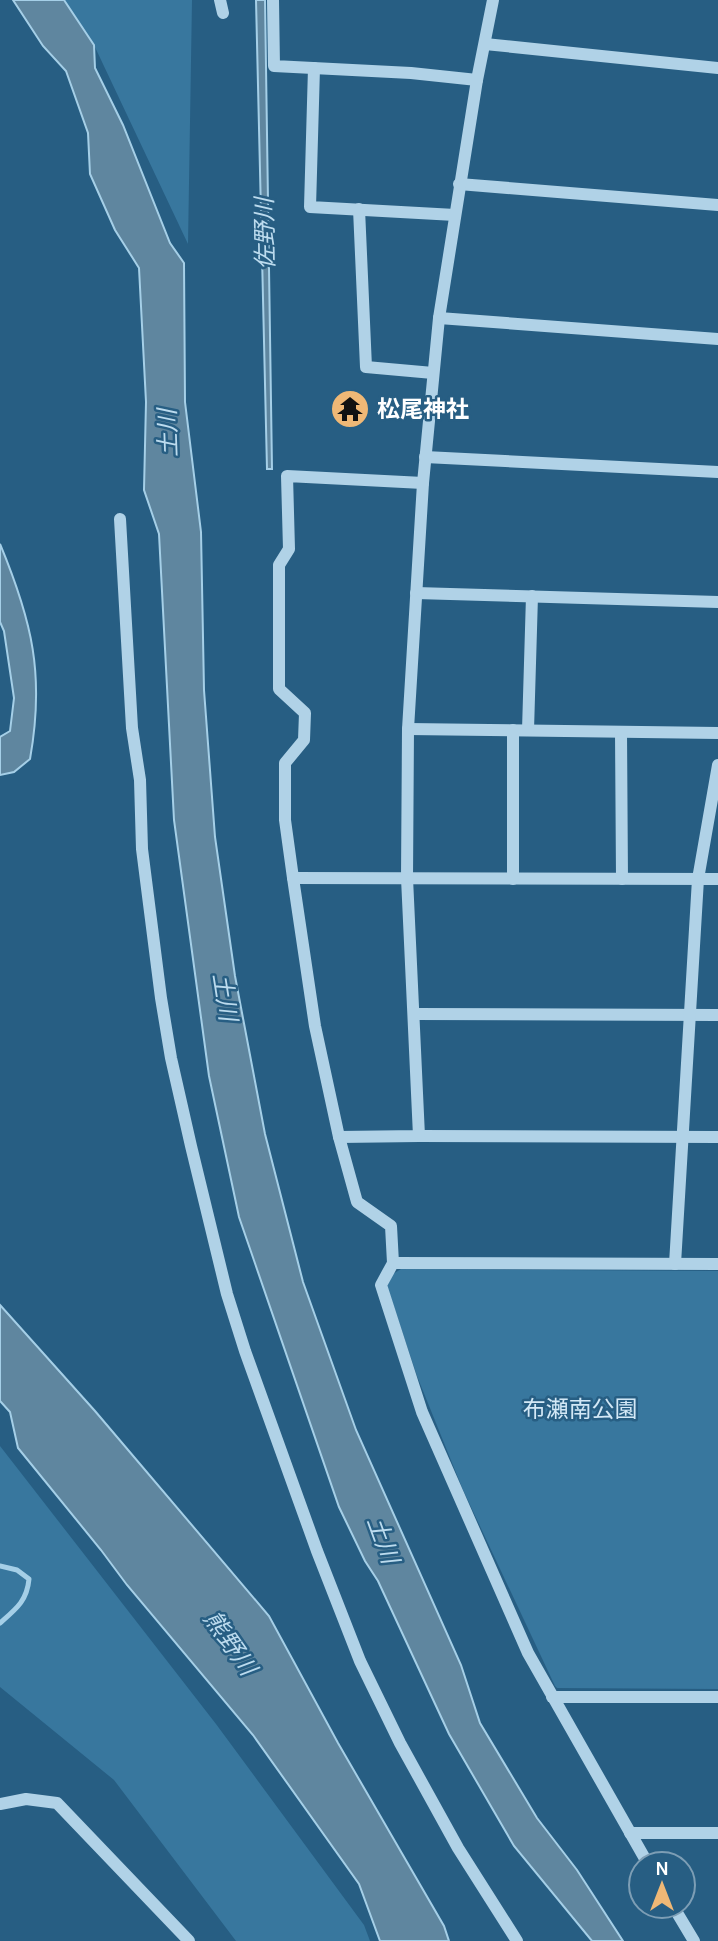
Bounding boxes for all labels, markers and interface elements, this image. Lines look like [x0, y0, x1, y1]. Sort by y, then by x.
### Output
water label: 佐野川 [250, 195, 280, 270]
temple icon: 松尾神社 [329, 388, 371, 430]
place label: 松尾神社 [377, 396, 469, 423]
water label: 土川 [153, 406, 183, 457]
water label: 土川 [207, 971, 243, 1026]
park label: 布瀬南公園 [523, 1396, 638, 1423]
water label: 土川 [362, 1513, 405, 1570]
water label: 熊野川 [198, 1605, 264, 1683]
north arrow [627, 1850, 697, 1920]
text: N [655, 1858, 669, 1880]

